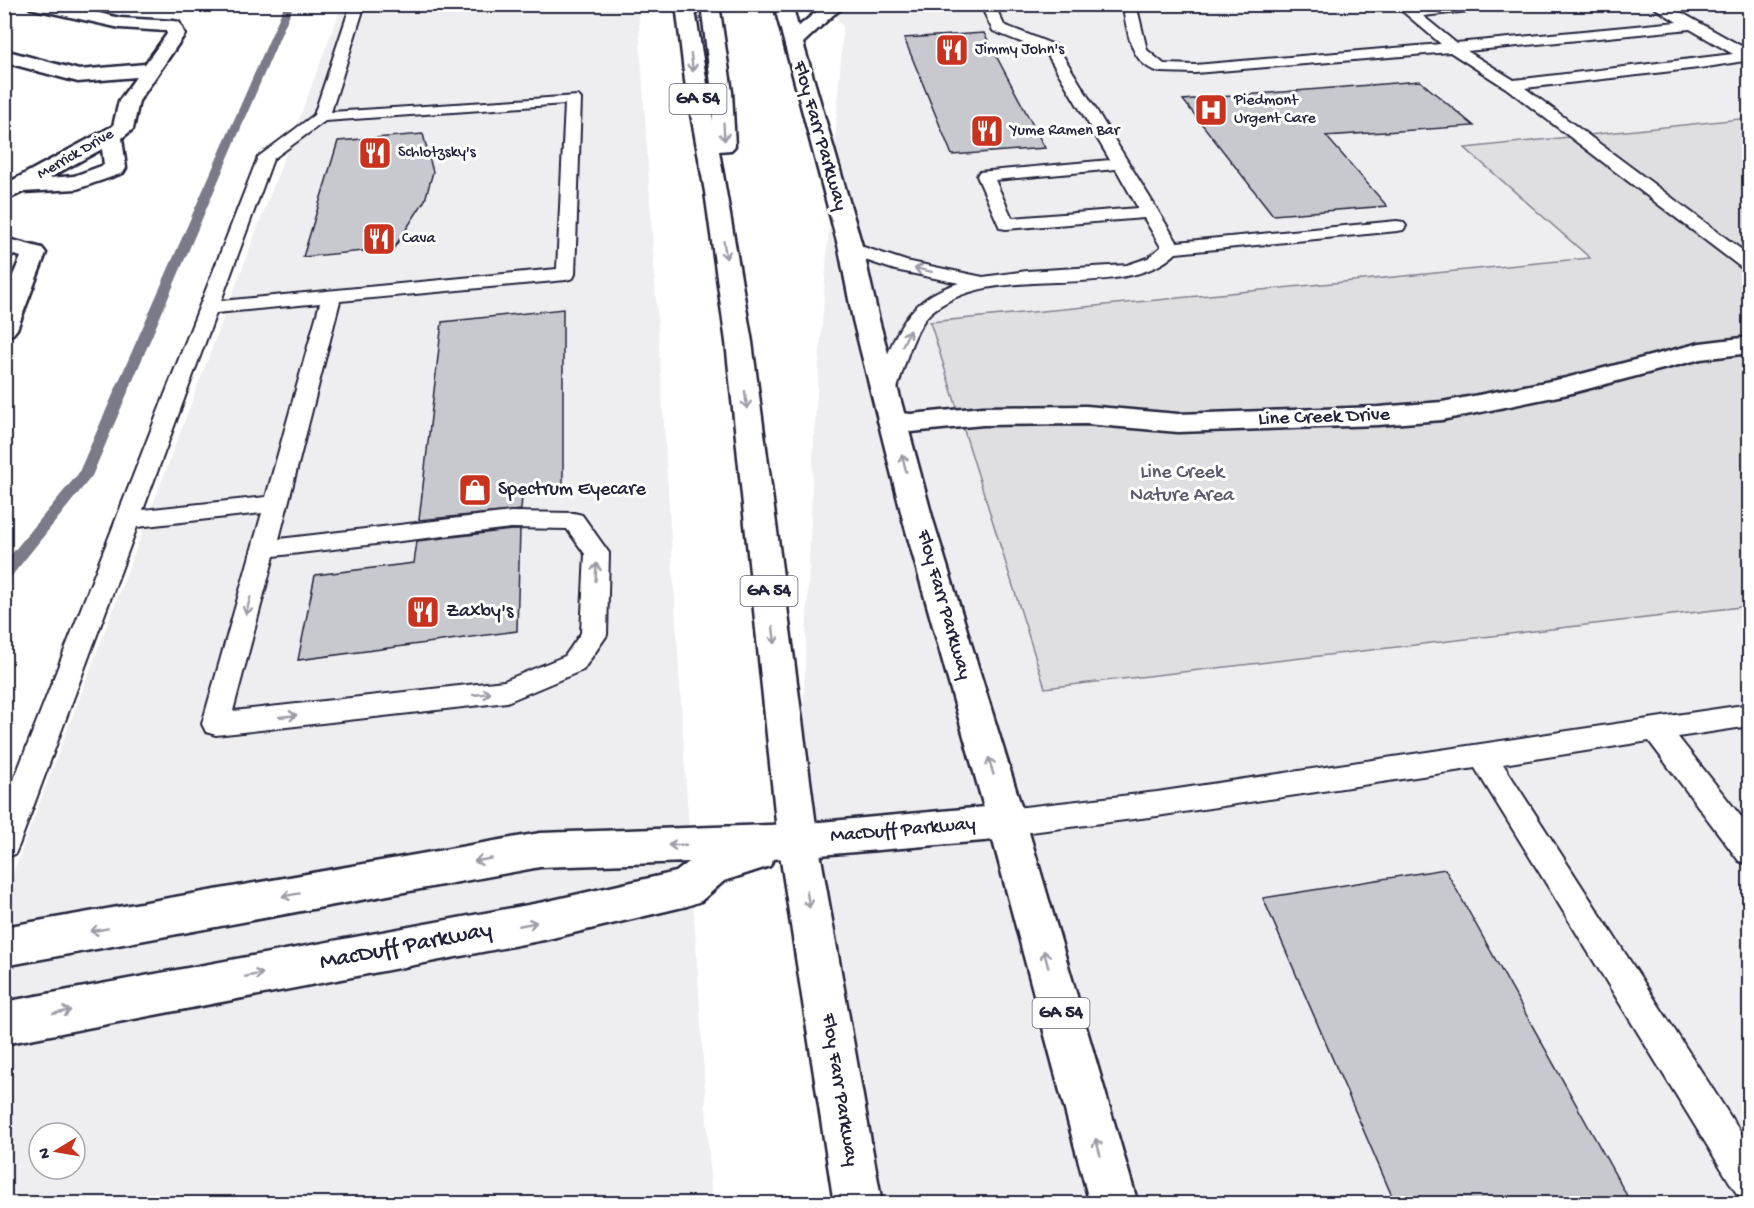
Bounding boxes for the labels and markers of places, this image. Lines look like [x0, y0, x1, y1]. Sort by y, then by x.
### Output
restaurant icon: Jimmy John's [934, 32, 970, 68]
place label: Jimmy John's [975, 41, 1065, 60]
hospital icon: Piedmont Urgent Care [1193, 92, 1229, 128]
place label: Piedmont Urgent Care [1233, 92, 1316, 129]
restaurant icon: Yume Ramen Bar [969, 113, 1005, 149]
place label: Yume Ramen Bar [1008, 122, 1121, 141]
restaurant icon: Schlotzsky's [357, 135, 393, 171]
place label: Schlotzsky's [398, 144, 477, 163]
restaurant icon: Cava [361, 221, 397, 257]
place label: Cava [402, 230, 437, 249]
shop icon: Spectrum Eyecare [457, 472, 493, 508]
place label: Spectrum Eyecare [498, 479, 646, 502]
restaurant icon: Zaxby's [405, 594, 441, 630]
place label: Zaxby's [446, 601, 514, 624]

